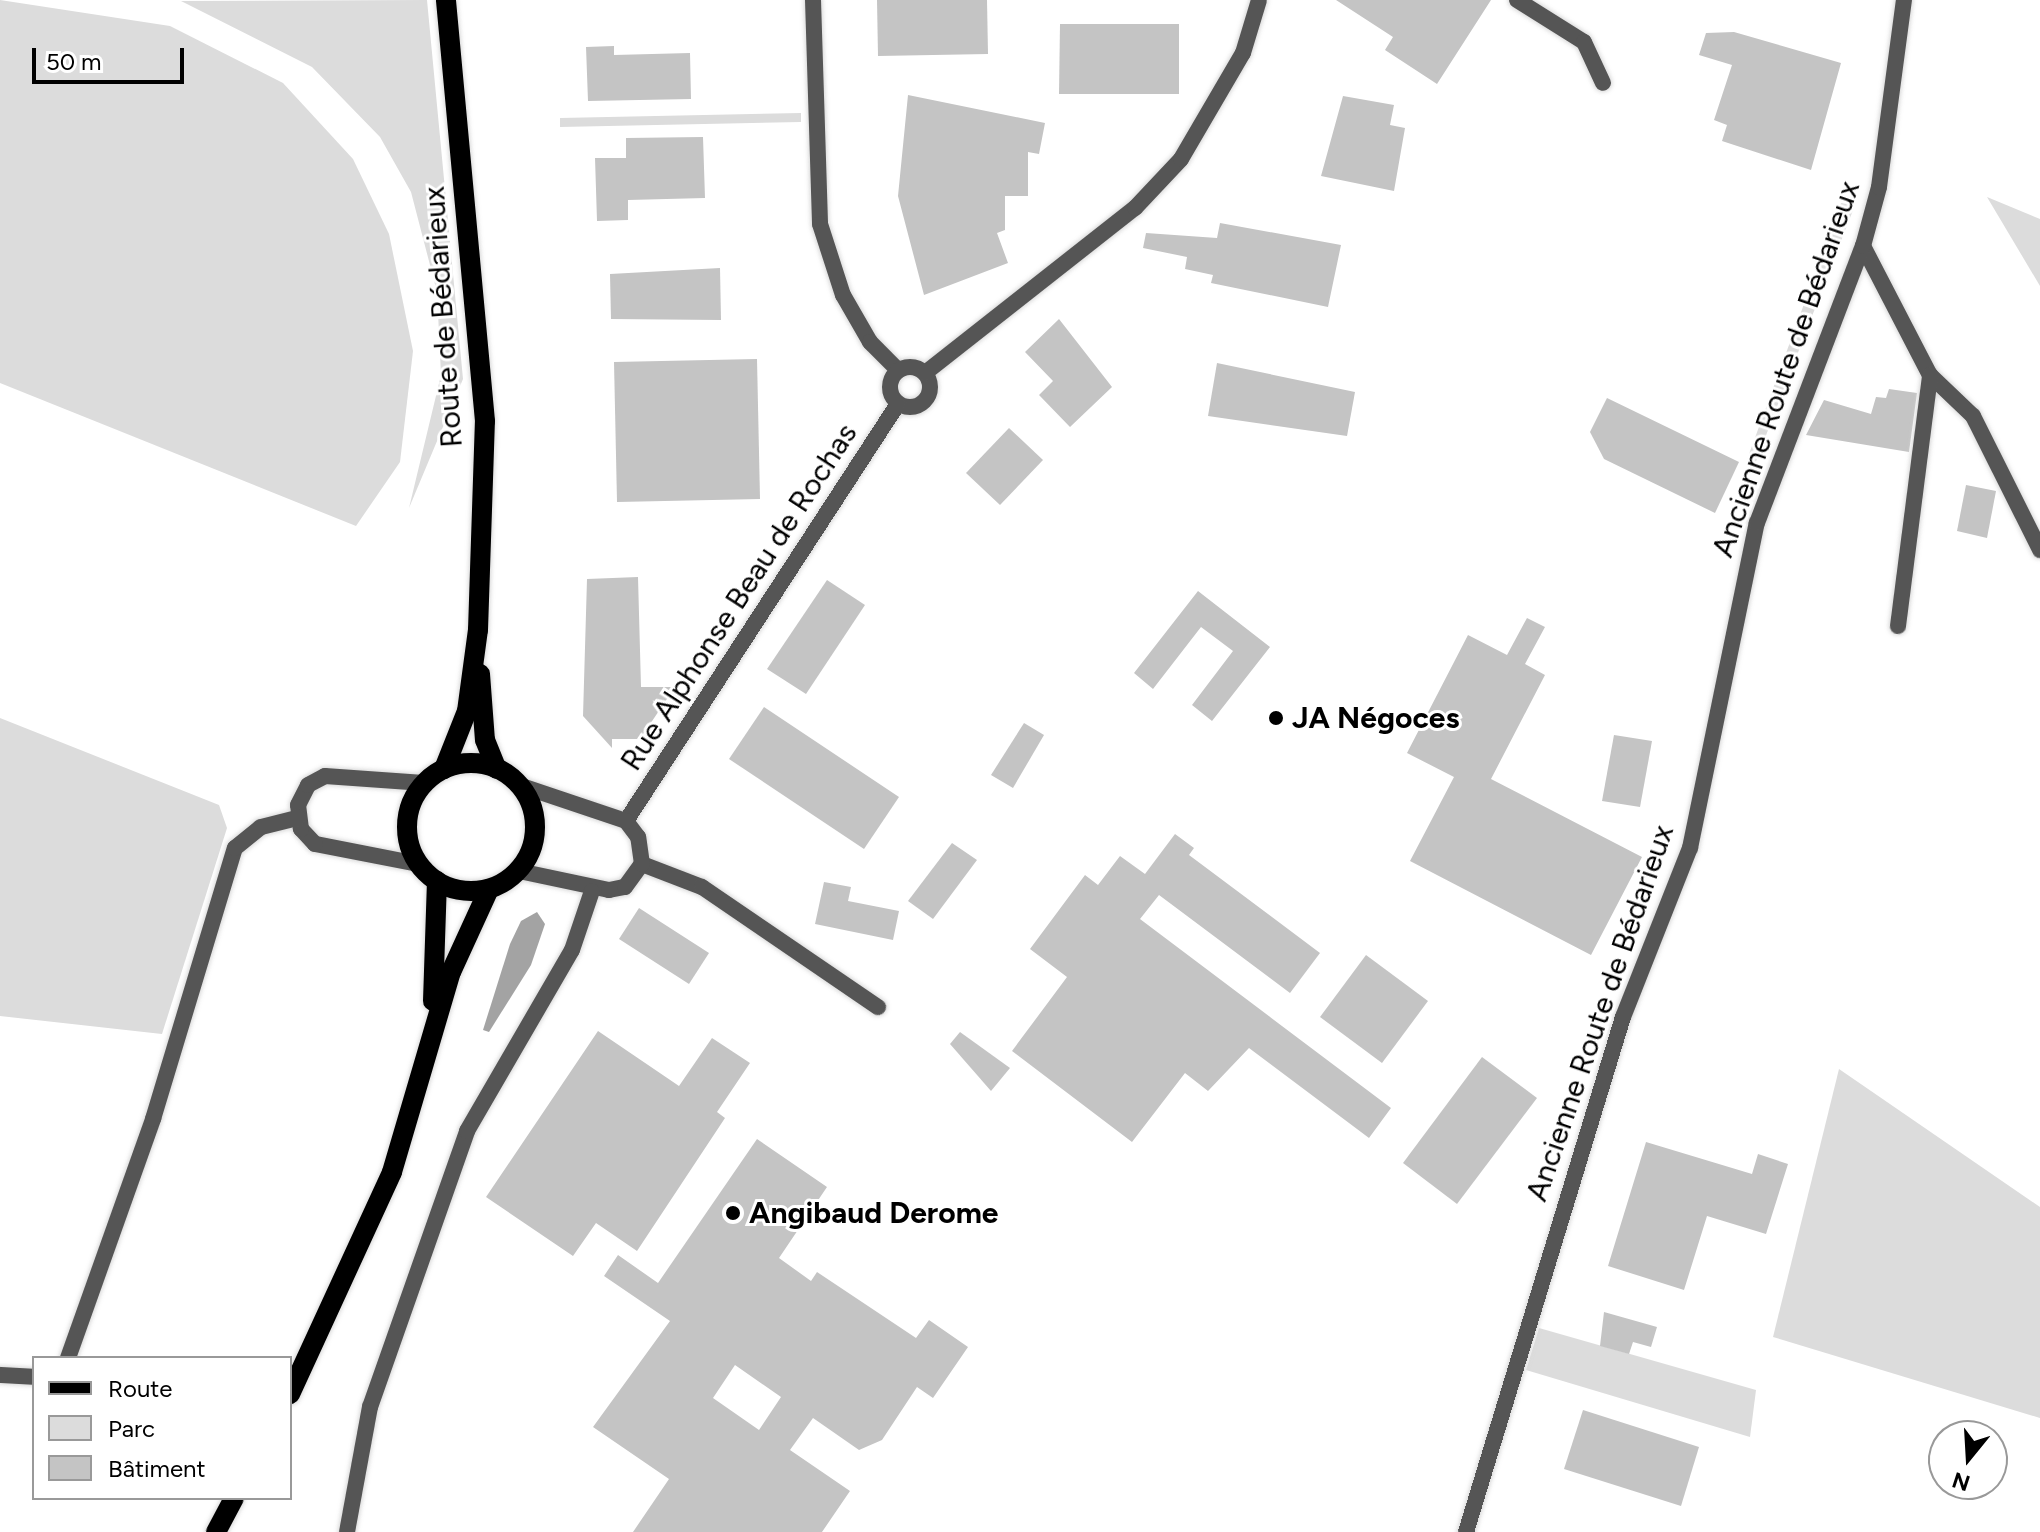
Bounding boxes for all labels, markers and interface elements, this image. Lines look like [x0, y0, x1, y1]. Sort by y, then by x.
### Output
scale bar [36, 32, 188, 82]
text: 50 m [46, 47, 102, 76]
street label: Ancienne Route de Bédarieux [1705, 176, 1867, 562]
street label: Route de Bédarieux [416, 185, 470, 449]
street label: Rue Alphonse Beau de Rochas [613, 417, 865, 777]
place label: JA Négoces [1292, 700, 1459, 736]
marker: JA Négoces [1267, 709, 1285, 727]
street label: Ancienne Route de Bédarieux [1519, 820, 1681, 1206]
place label: Angibaud Derome [749, 1195, 998, 1231]
marker: Angibaud Derome [724, 1204, 742, 1222]
legend [32, 1356, 292, 1500]
text: Route [108, 1374, 172, 1403]
text: Parc [108, 1414, 155, 1443]
north arrow [1928, 1420, 2008, 1500]
text: Bâtiment [108, 1454, 206, 1483]
text: N [1949, 1466, 1973, 1497]

